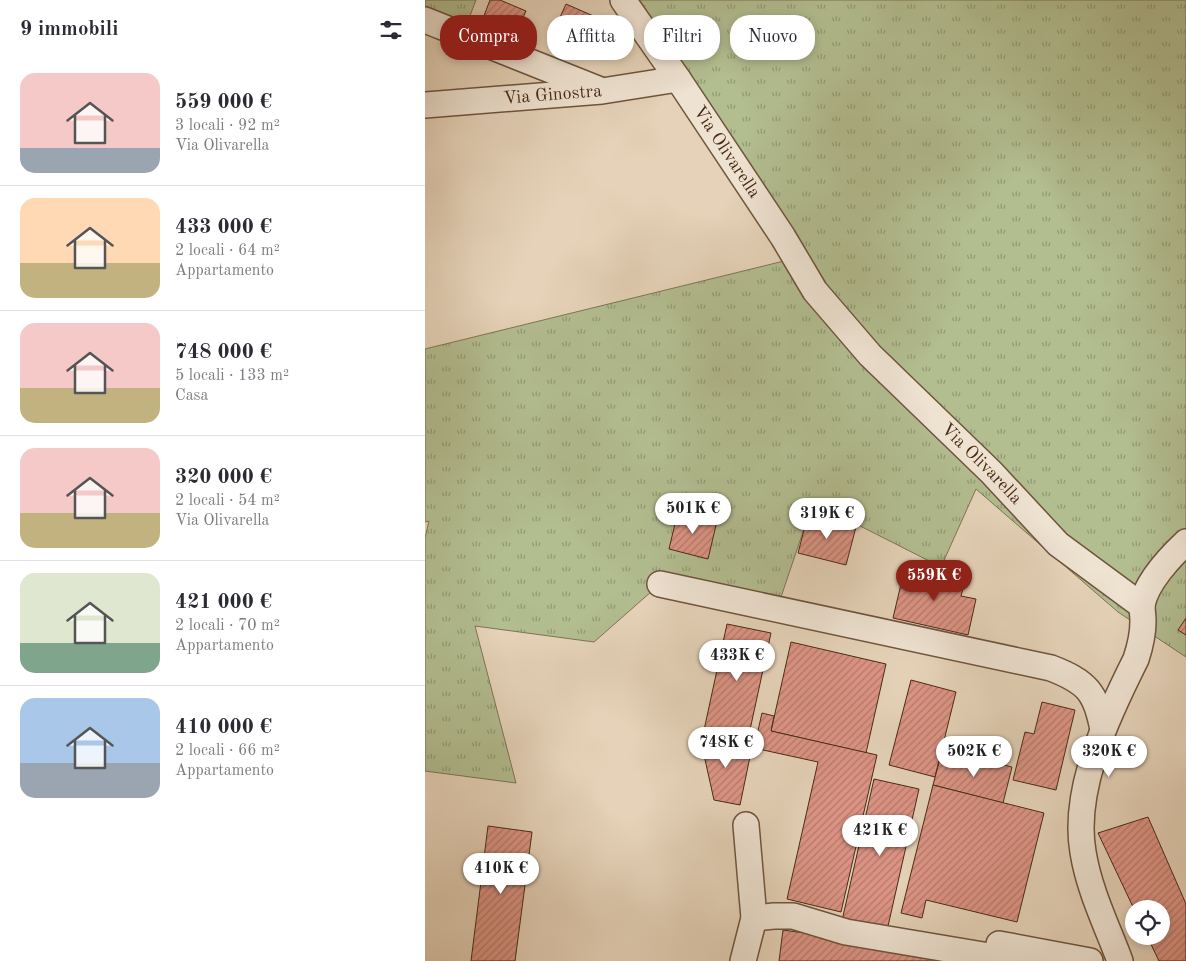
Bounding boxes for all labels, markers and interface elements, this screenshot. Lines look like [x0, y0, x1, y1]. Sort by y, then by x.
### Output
chip: Compra [440, 15, 537, 60]
chip: Affitta [547, 15, 634, 60]
chip: Filtri [644, 15, 720, 60]
chip: Nuovo [730, 15, 815, 60]
icon: filters [377, 16, 405, 44]
text: 9 immobili [20, 19, 118, 40]
street label: Via Ginostra [503, 82, 603, 108]
text: 559 000 € [175, 92, 272, 113]
icon: home [60, 93, 120, 153]
street label: Via Olivarella [690, 103, 764, 201]
text: 3 locali · 92 m² [175, 118, 280, 134]
text: Via Olivarella [175, 138, 270, 154]
text: 433 000 € [175, 217, 272, 238]
icon: home [60, 218, 120, 278]
text: 2 locali · 64 m² [175, 243, 280, 259]
text: Appartamento [175, 263, 274, 279]
text: 748 000 € [175, 342, 272, 363]
icon: home [60, 343, 120, 403]
text: 5 locali · 133 m² [175, 368, 289, 384]
text: Casa [175, 388, 208, 404]
street label: Via Olivarella [938, 420, 1025, 508]
text: 320 000 € [175, 467, 272, 488]
icon: home [60, 468, 120, 528]
pin: 501K € [652, 492, 734, 535]
text: 2 locali · 54 m² [175, 493, 280, 509]
pin: 319K € [786, 498, 868, 540]
text: 501K € [666, 501, 720, 517]
text: 319K € [800, 506, 854, 522]
text: Via Olivarella [175, 513, 270, 529]
pin: 559K € [893, 560, 975, 602]
text: 559K € [907, 568, 961, 584]
text: 421 000 € [175, 592, 272, 613]
icon: home [60, 593, 120, 653]
text: 2 locali · 70 m² [175, 618, 280, 634]
text: Appartamento [175, 638, 274, 654]
pin: 433K € [696, 640, 778, 682]
text: 433K € [710, 648, 764, 664]
text: 410 000 € [175, 717, 272, 738]
icon: home [60, 718, 120, 778]
pin: 748K € [685, 726, 767, 769]
text: 748K € [699, 735, 753, 751]
pin: 502K € [933, 736, 1015, 778]
pin: 320K € [1068, 736, 1150, 778]
text: 2 locali · 66 m² [175, 743, 280, 759]
text: 502K € [947, 744, 1001, 760]
text: 320K € [1082, 744, 1136, 760]
text: Appartamento [175, 763, 274, 779]
pin: 421K € [839, 814, 921, 857]
text: 421K € [853, 823, 907, 839]
pin: 410K € [460, 852, 542, 895]
text: 410K € [474, 861, 528, 877]
map controls [1125, 900, 1170, 945]
button: locate [1125, 900, 1170, 945]

